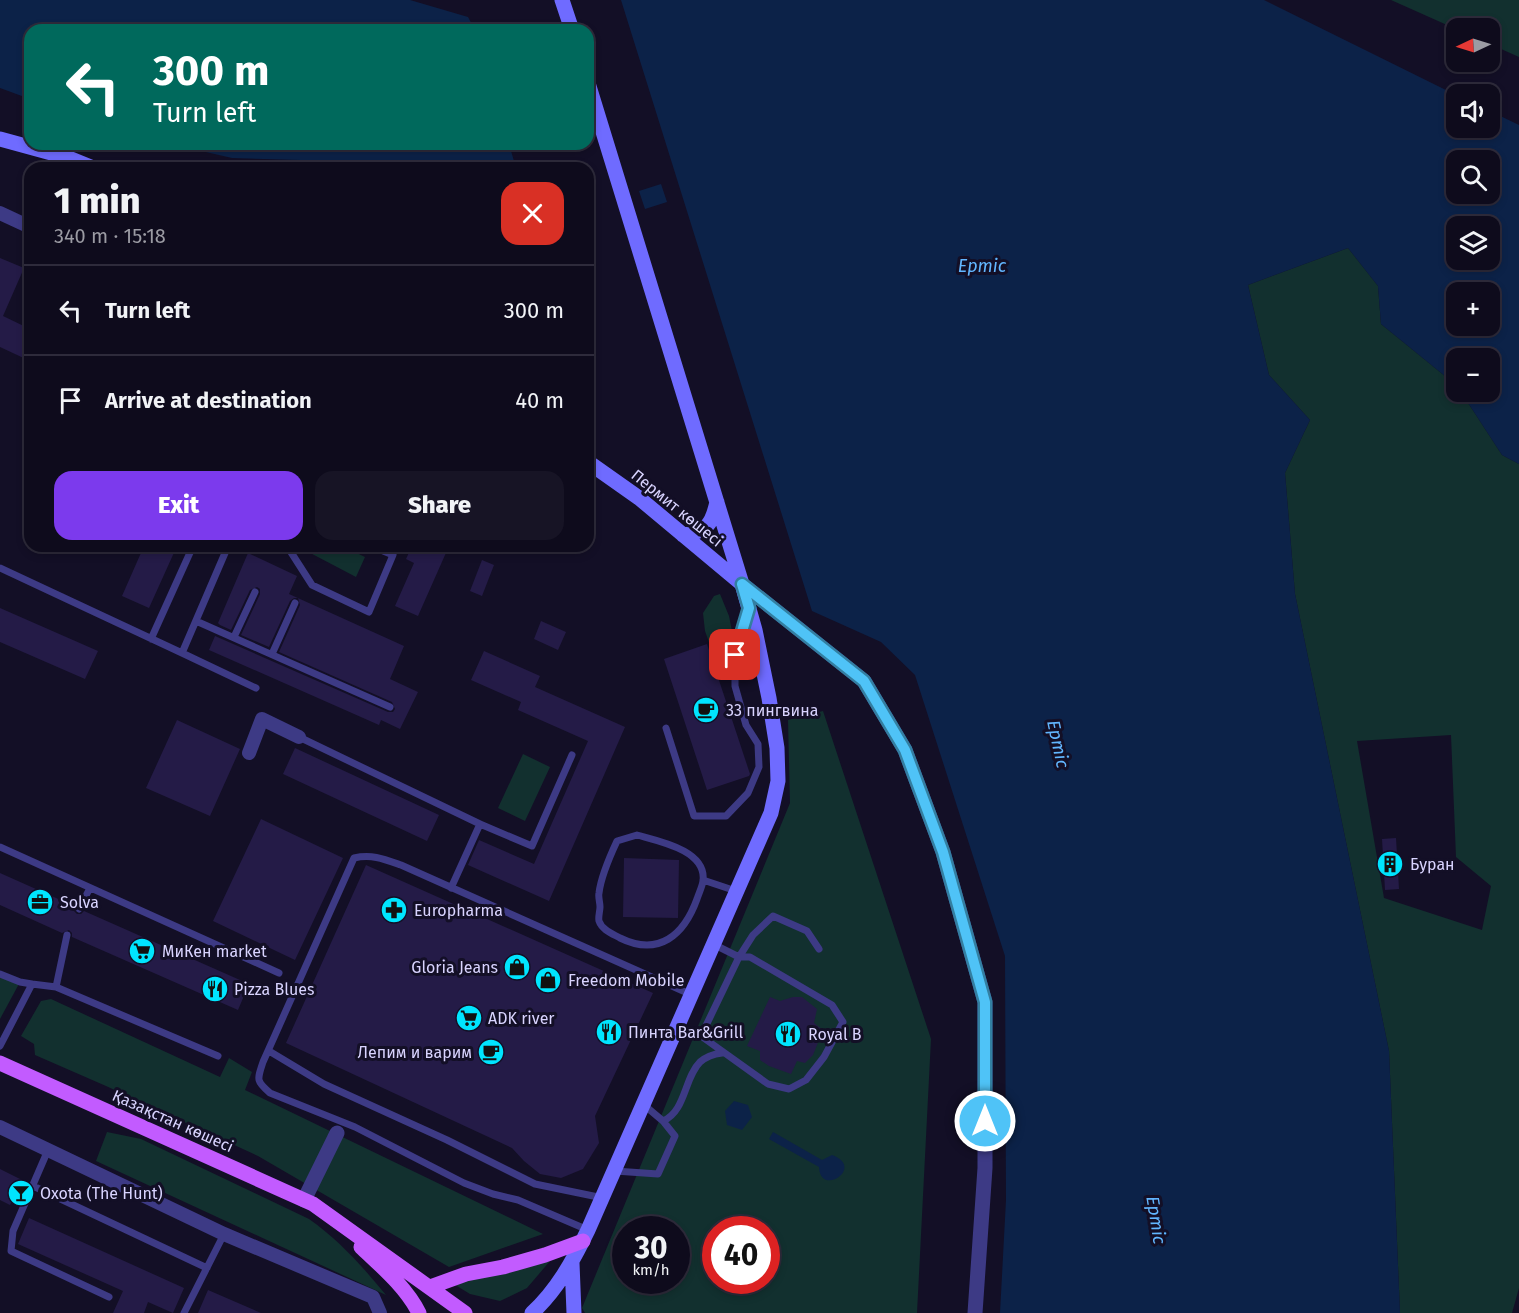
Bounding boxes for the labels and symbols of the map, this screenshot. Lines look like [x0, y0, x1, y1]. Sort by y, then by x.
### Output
north arrow [1446, 18, 1500, 72]
water label: Ертіс [958, 255, 1007, 277]
street label: Пермит көшесі [628, 465, 726, 551]
pin [709, 629, 760, 680]
cafe icon: 33 пингвина [691, 695, 721, 725]
place label: 33 пингвина [726, 701, 818, 720]
water label: Ертіс [1042, 718, 1074, 771]
building icon: Буран [1375, 849, 1405, 879]
place label: Буран [1410, 855, 1455, 874]
office icon: Solva [25, 887, 55, 917]
place label: Solva [60, 893, 99, 912]
pharmacy icon: Europharma [379, 895, 409, 925]
place label: Europharma [414, 901, 503, 920]
supermarket icon: МиКен market [127, 936, 157, 966]
place label: МиКен market [162, 942, 267, 961]
shop icon: Gloria Jeans [502, 952, 532, 982]
place label: Gloria Jeans [411, 958, 498, 977]
shop icon: Freedom Mobile [533, 965, 563, 995]
place label: Freedom Mobile [568, 971, 684, 990]
restaurant icon: Pizza Blues [200, 974, 230, 1004]
place label: Pizza Blues [234, 980, 314, 999]
supermarket icon: ADK river [454, 1003, 484, 1033]
place label: ADK river [488, 1009, 555, 1028]
restaurant icon: Пинта Bar&Grill [594, 1017, 624, 1047]
restaurant icon: Royal B [773, 1019, 803, 1049]
place label: Пинта Bar&Grill [628, 1023, 744, 1042]
place label: Royal B [808, 1025, 862, 1044]
cafe icon: Лепим и варим [476, 1037, 506, 1067]
place label: Лепим и варим [357, 1043, 472, 1062]
street label: Қазақстан көшесі [109, 1086, 237, 1156]
position arrow [953, 1089, 1017, 1153]
bar icon: Oxota (The Hunt) [6, 1178, 36, 1208]
place label: Oxota (The Hunt) [40, 1184, 163, 1203]
water label: Ертіс [1141, 1194, 1171, 1246]
speed limit sign: 40 [702, 1216, 780, 1294]

